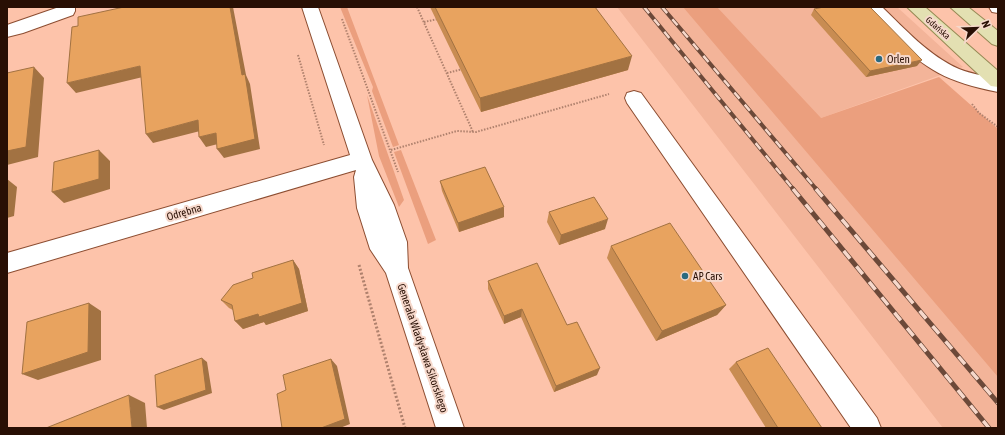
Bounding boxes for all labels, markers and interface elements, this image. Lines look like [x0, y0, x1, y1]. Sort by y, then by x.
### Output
north arrow [957, 8, 997, 48]
street label: Gdańska [924, 15, 952, 41]
text: N [979, 19, 993, 29]
place label: Orlen [887, 53, 910, 65]
marker: Orlen [874, 54, 884, 64]
street label: Odrębna [165, 201, 203, 223]
place label: AP Cars [693, 270, 723, 282]
marker: AP Cars [680, 271, 690, 281]
street label: Generała Władysława Sikorskiego [395, 282, 451, 414]

